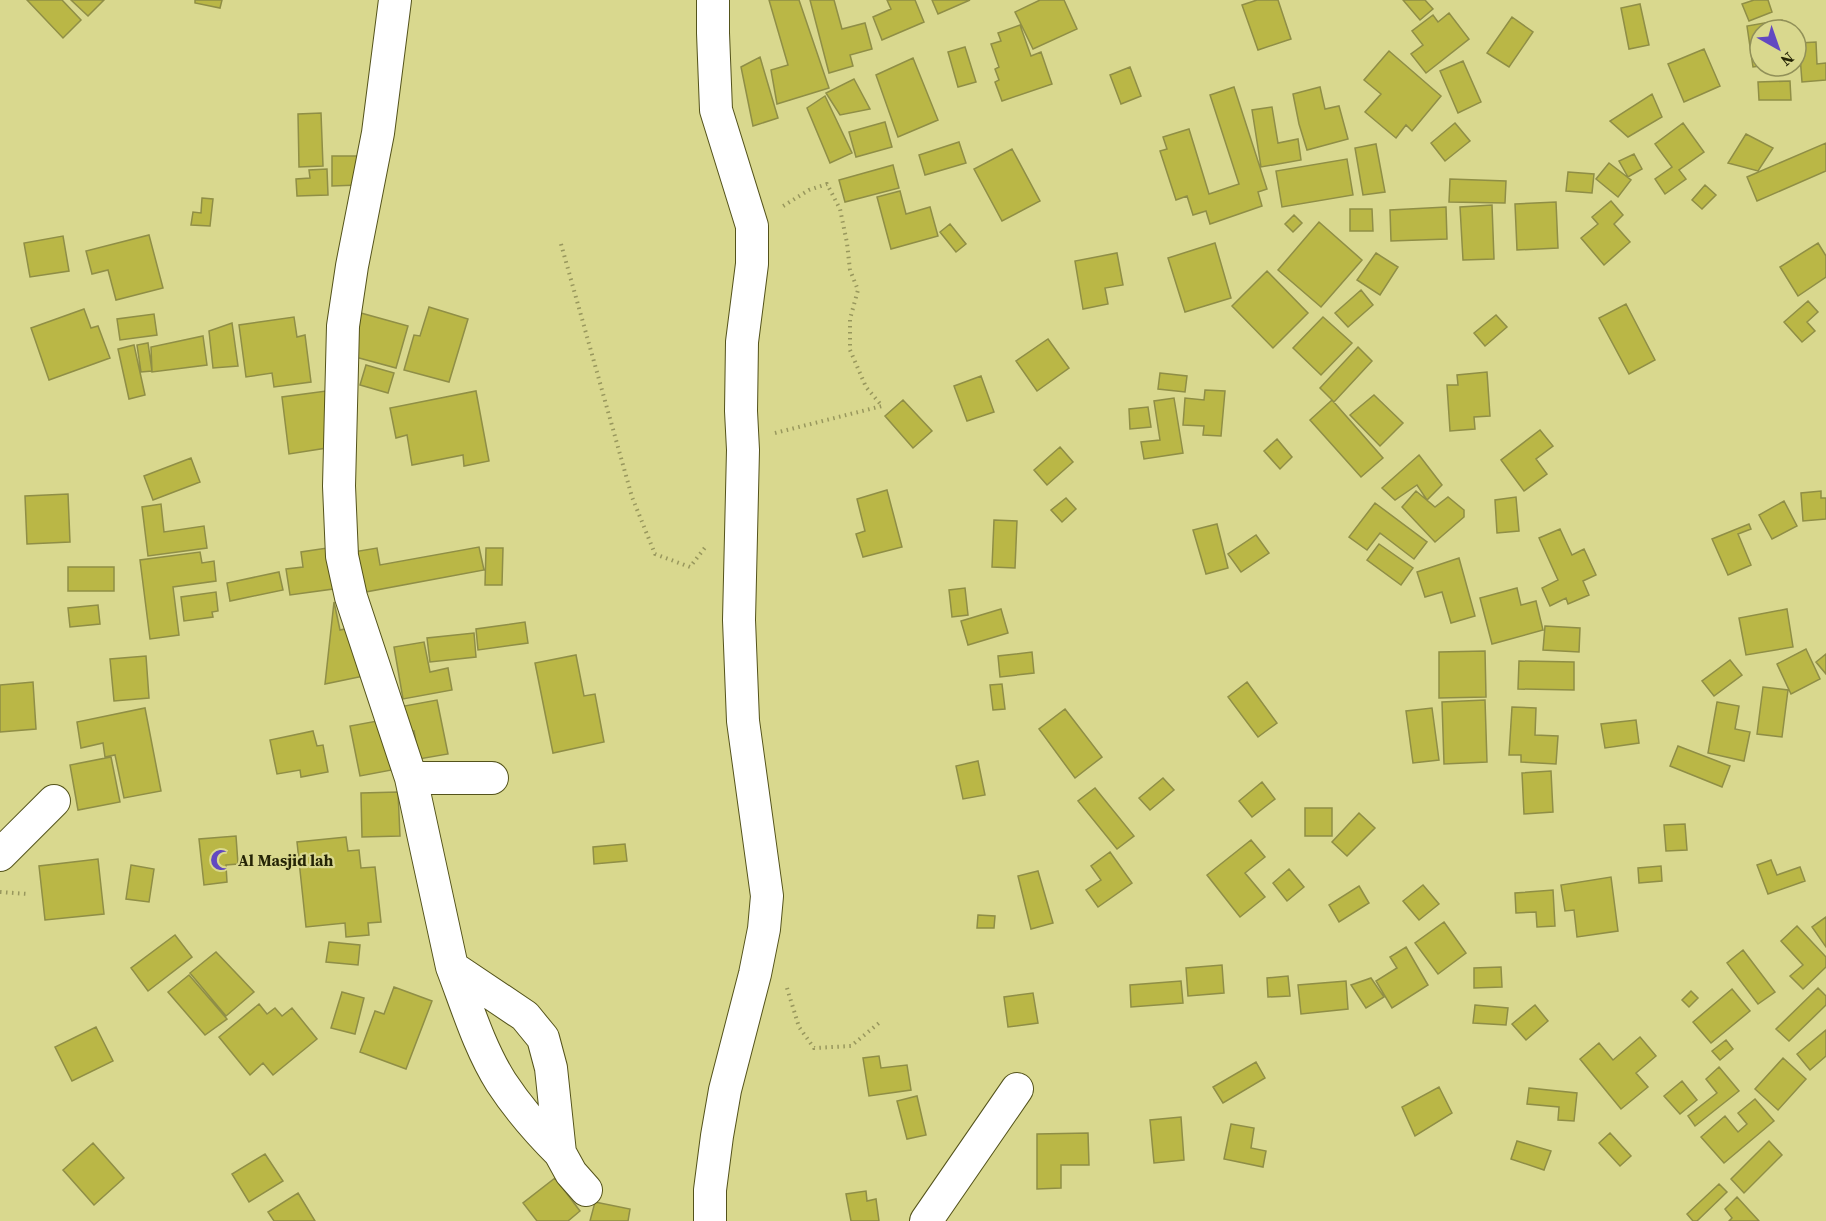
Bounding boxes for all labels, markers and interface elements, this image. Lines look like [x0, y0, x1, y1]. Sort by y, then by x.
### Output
north arrow [1748, 18, 1808, 78]
text: N [1776, 47, 1799, 72]
mosque icon: Al Masjid lah [209, 848, 233, 872]
place label: Al Masjid lah [238, 849, 334, 871]

